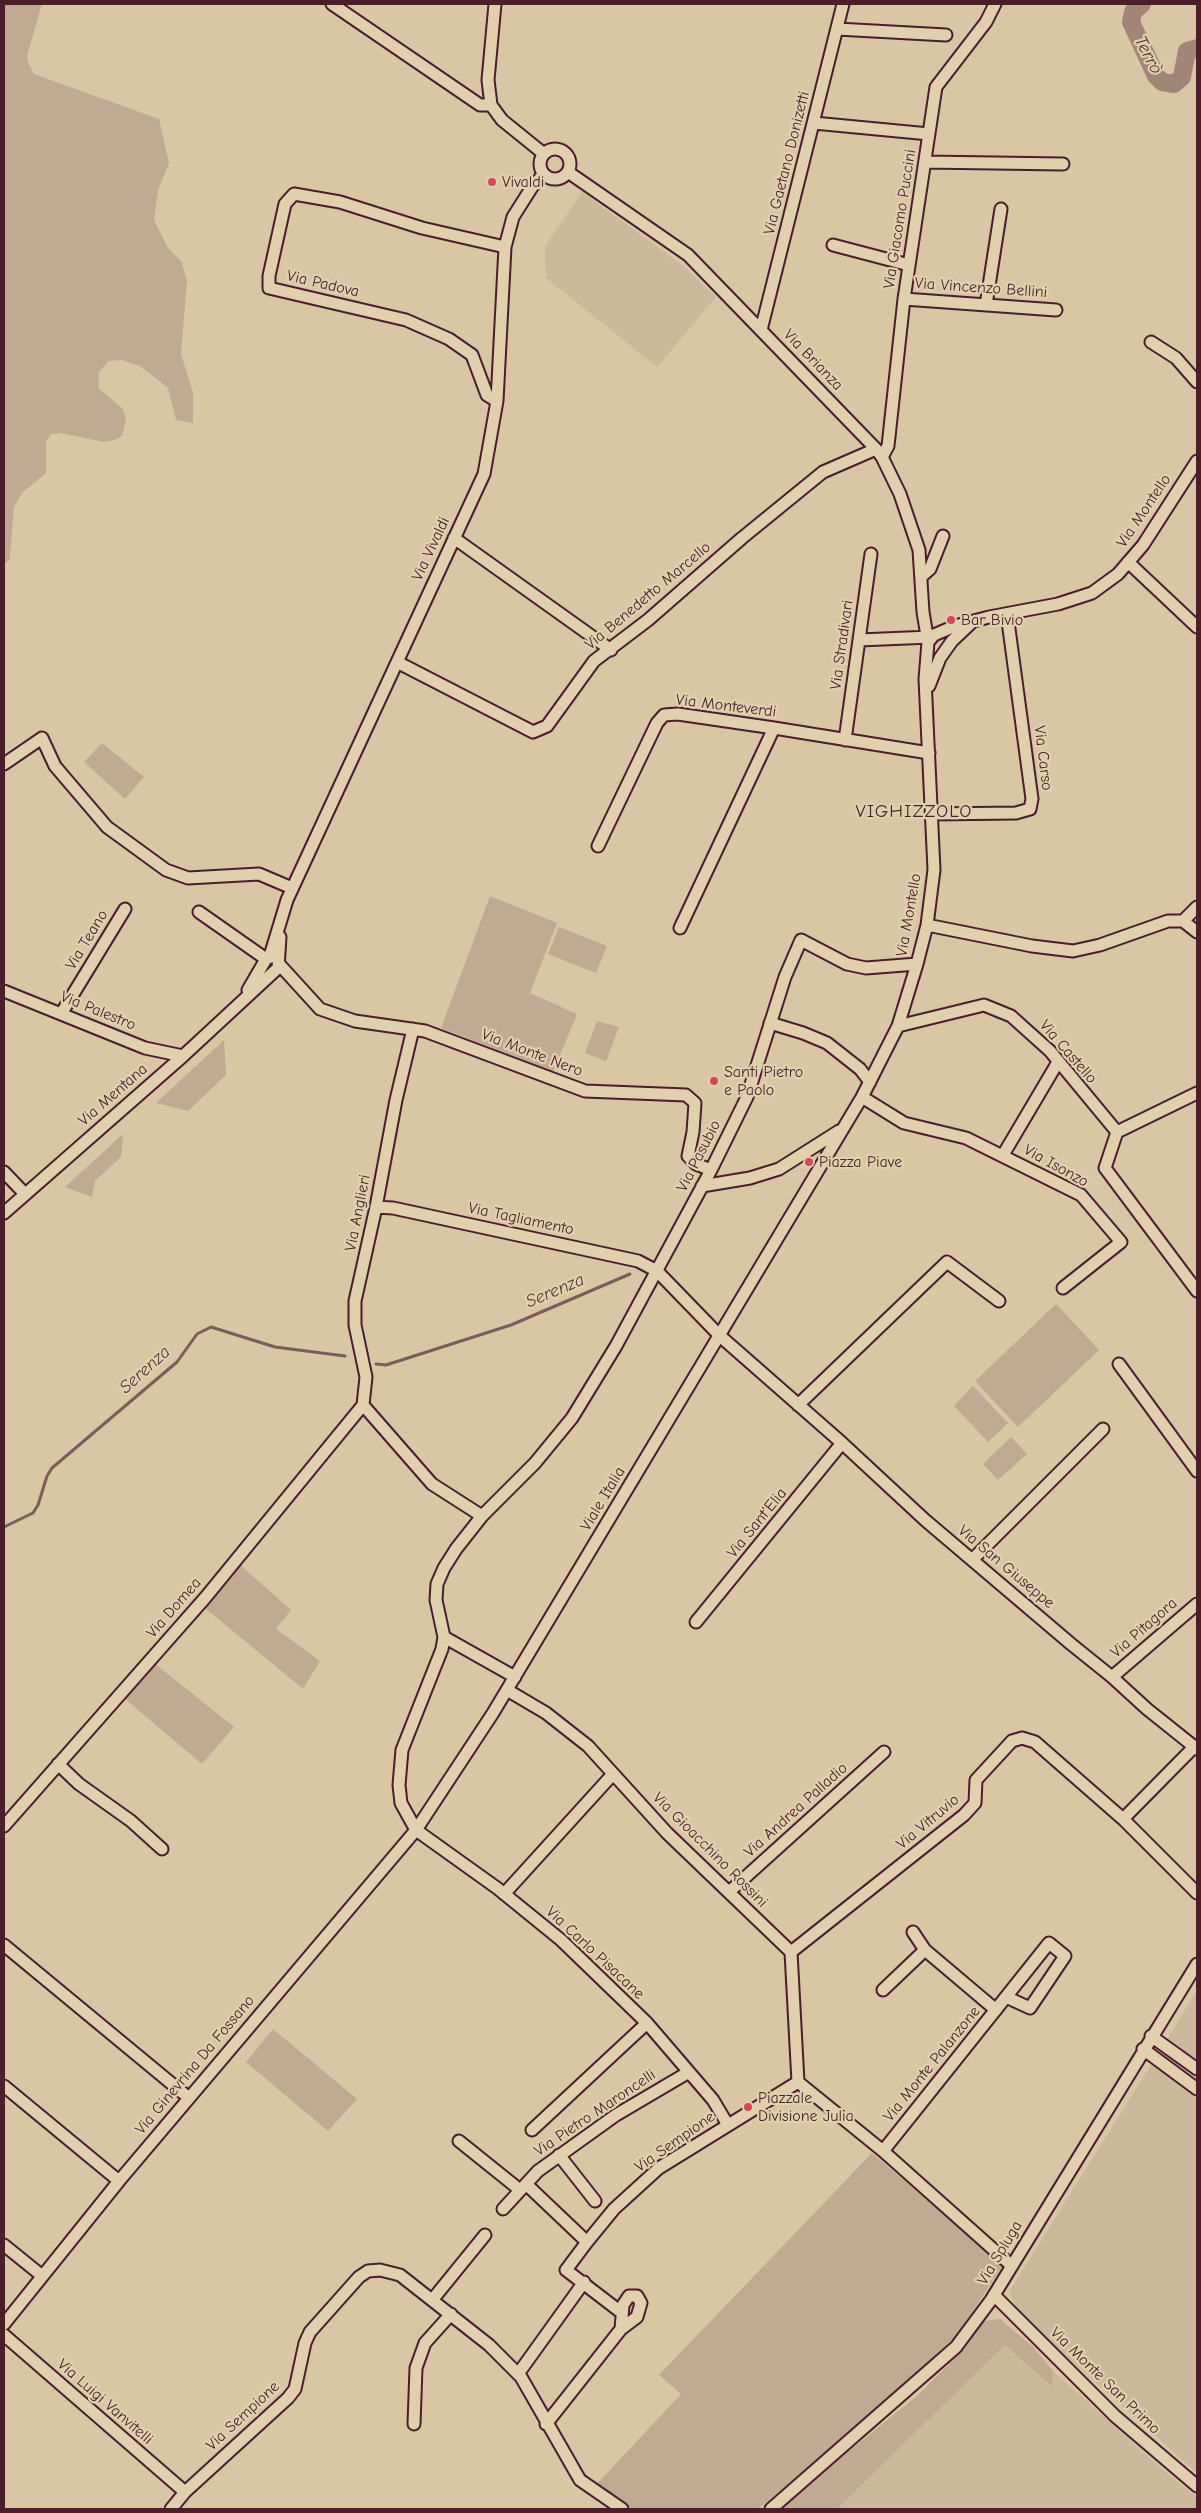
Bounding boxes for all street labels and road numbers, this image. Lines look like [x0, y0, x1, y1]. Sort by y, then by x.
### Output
street label: Via Gaetano Donizetti [760, 89, 814, 237]
street label: Via Giacomo Puccini [879, 148, 921, 290]
street label: Via Padova [285, 266, 361, 302]
street label: Via Vincenzo Bellini [914, 274, 1048, 302]
street label: Via Brianza [779, 325, 847, 395]
street label: Via Montello [1113, 471, 1175, 551]
street label: Via Vivaldi [408, 514, 454, 584]
street label: Via Benedetto Marcello [581, 538, 715, 654]
street label: Via Stradivari [826, 599, 858, 691]
street label: Via Monteverdi [675, 690, 777, 722]
street label: Via Carso [1029, 724, 1057, 792]
street label: Via Montello [892, 872, 926, 958]
street label: Via Teano [62, 907, 112, 973]
street label: Via Palestro [57, 987, 139, 1035]
street label: Via Castello [1035, 1016, 1101, 1088]
street label: Via Monte Nero [479, 1025, 585, 1081]
street label: Via Mentana [74, 1060, 152, 1130]
street label: Via Pasubio [673, 1117, 725, 1195]
street label: Via Isonzo [1020, 1140, 1092, 1192]
street label: Via Anglieri [341, 1173, 375, 1253]
street label: Via Tagliamento [466, 1198, 576, 1240]
street label: Viale Italia [576, 1463, 630, 1535]
street label: Via Sant'Elia [723, 1484, 791, 1562]
street label: Via San Giuseppe [954, 1521, 1058, 1613]
street label: Via Domea [143, 1574, 205, 1642]
street label: Via Pitagora [1107, 1594, 1181, 1662]
street label: Via Andrea Palladio [740, 1759, 852, 1861]
street label: Via Gioacchino Rossini [648, 1788, 772, 1912]
street label: Via Vitruvio [893, 1790, 963, 1854]
street label: Via Carlo Pisacane [542, 1902, 648, 2004]
street label: Via Ginevrina Da Fossano [131, 1991, 259, 2139]
street label: Via Monte Palanzone [880, 2002, 984, 2126]
street label: Via Pietro Maroncelli [531, 2065, 659, 2161]
street label: Via Sempione [631, 2107, 719, 2177]
street label: Via Spluga [973, 2217, 1027, 2289]
street label: Via Monte San Primo [1046, 2323, 1164, 2439]
street label: Via Luigi Vanvitelli [53, 2355, 157, 2449]
street label: Via Sempione [202, 2377, 284, 2455]

